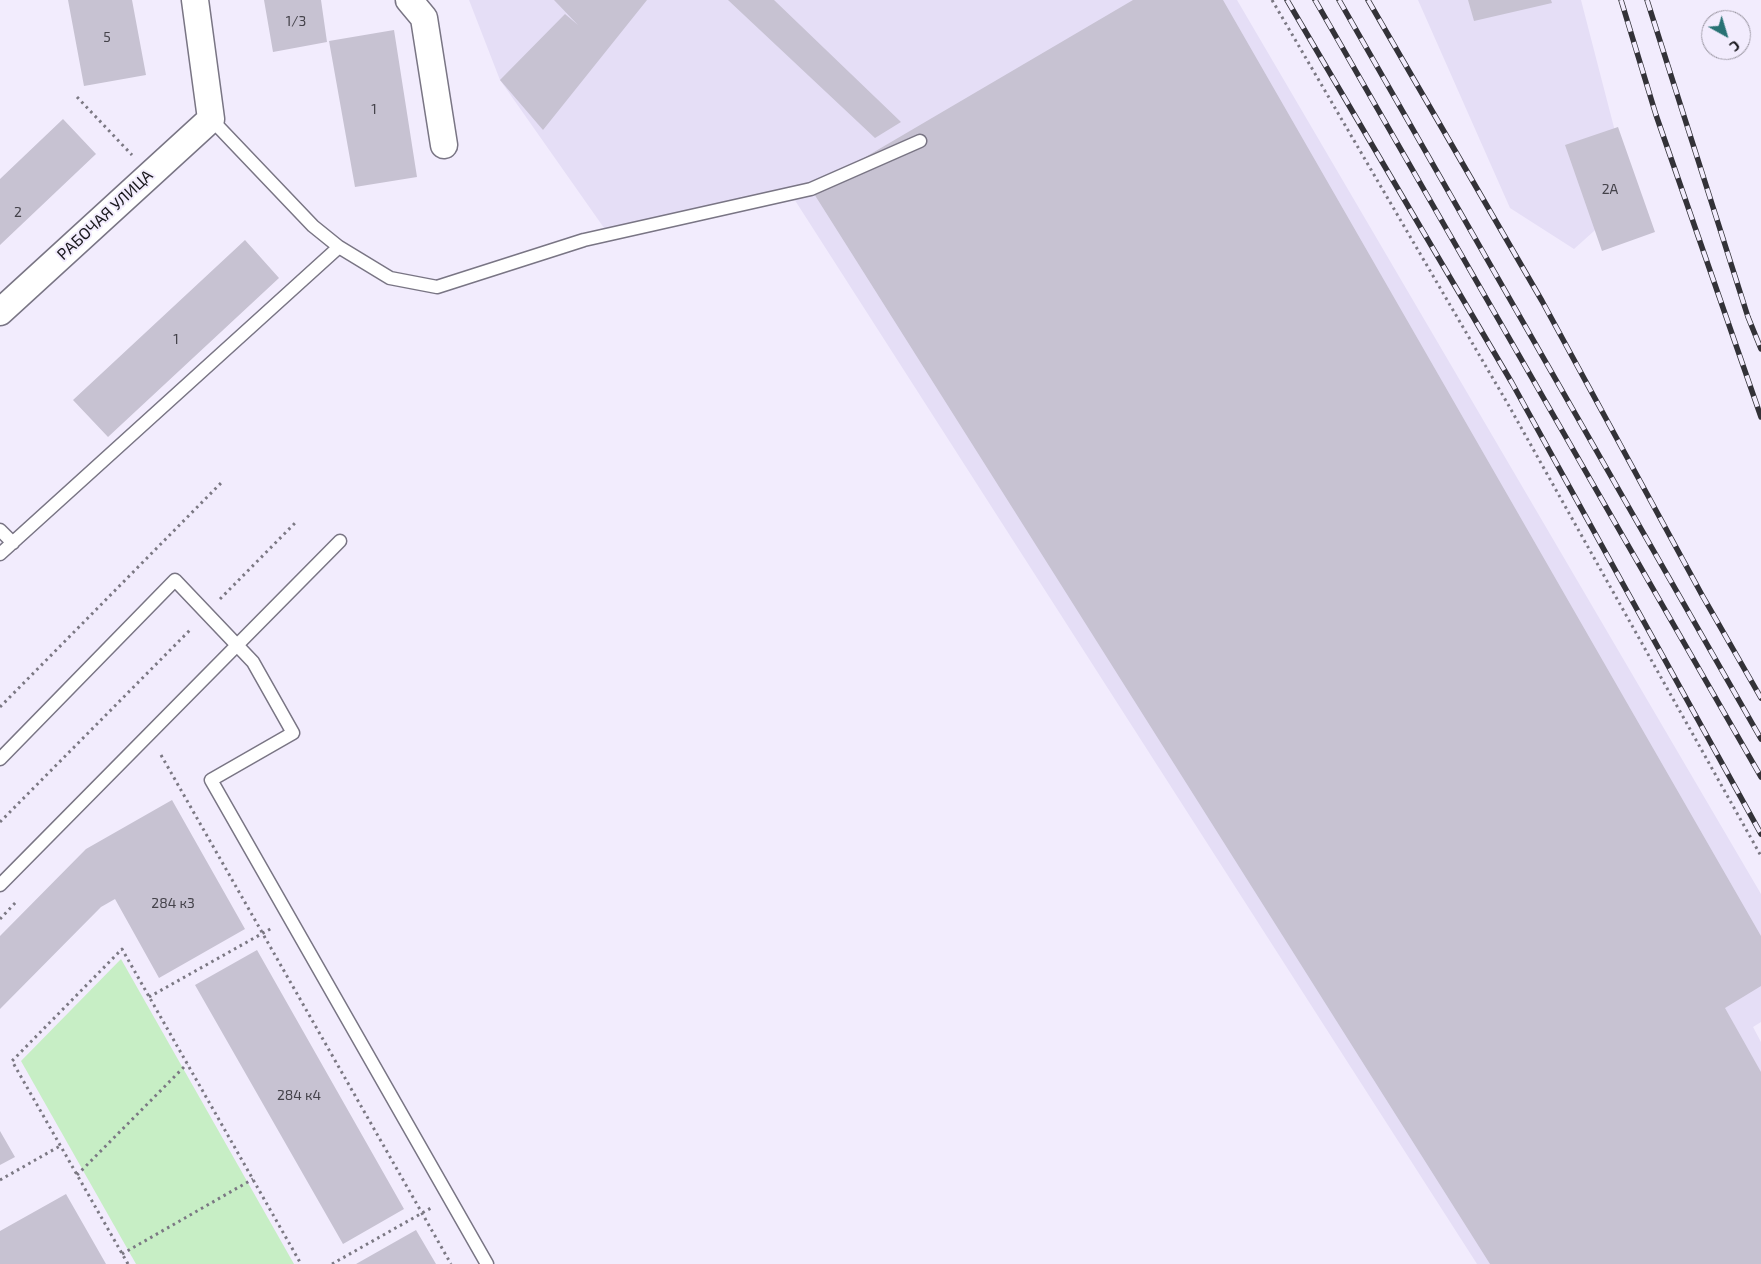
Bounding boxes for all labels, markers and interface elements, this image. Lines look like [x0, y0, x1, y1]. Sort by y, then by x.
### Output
north arrow [1701, 10, 1751, 60]
house number: 1/3 [286, 13, 306, 29]
house number: 5 [103, 29, 111, 45]
text: С [1727, 37, 1744, 55]
house number: 1 [371, 101, 377, 117]
street label: РАБОЧАЯ УЛИЦА [53, 166, 157, 264]
house number: 2А [1602, 181, 1618, 197]
house number: 2 [14, 204, 22, 220]
house number: 1 [173, 331, 179, 347]
house number: 284 к3 [151, 895, 195, 911]
house number: 284 к4 [277, 1087, 321, 1103]

